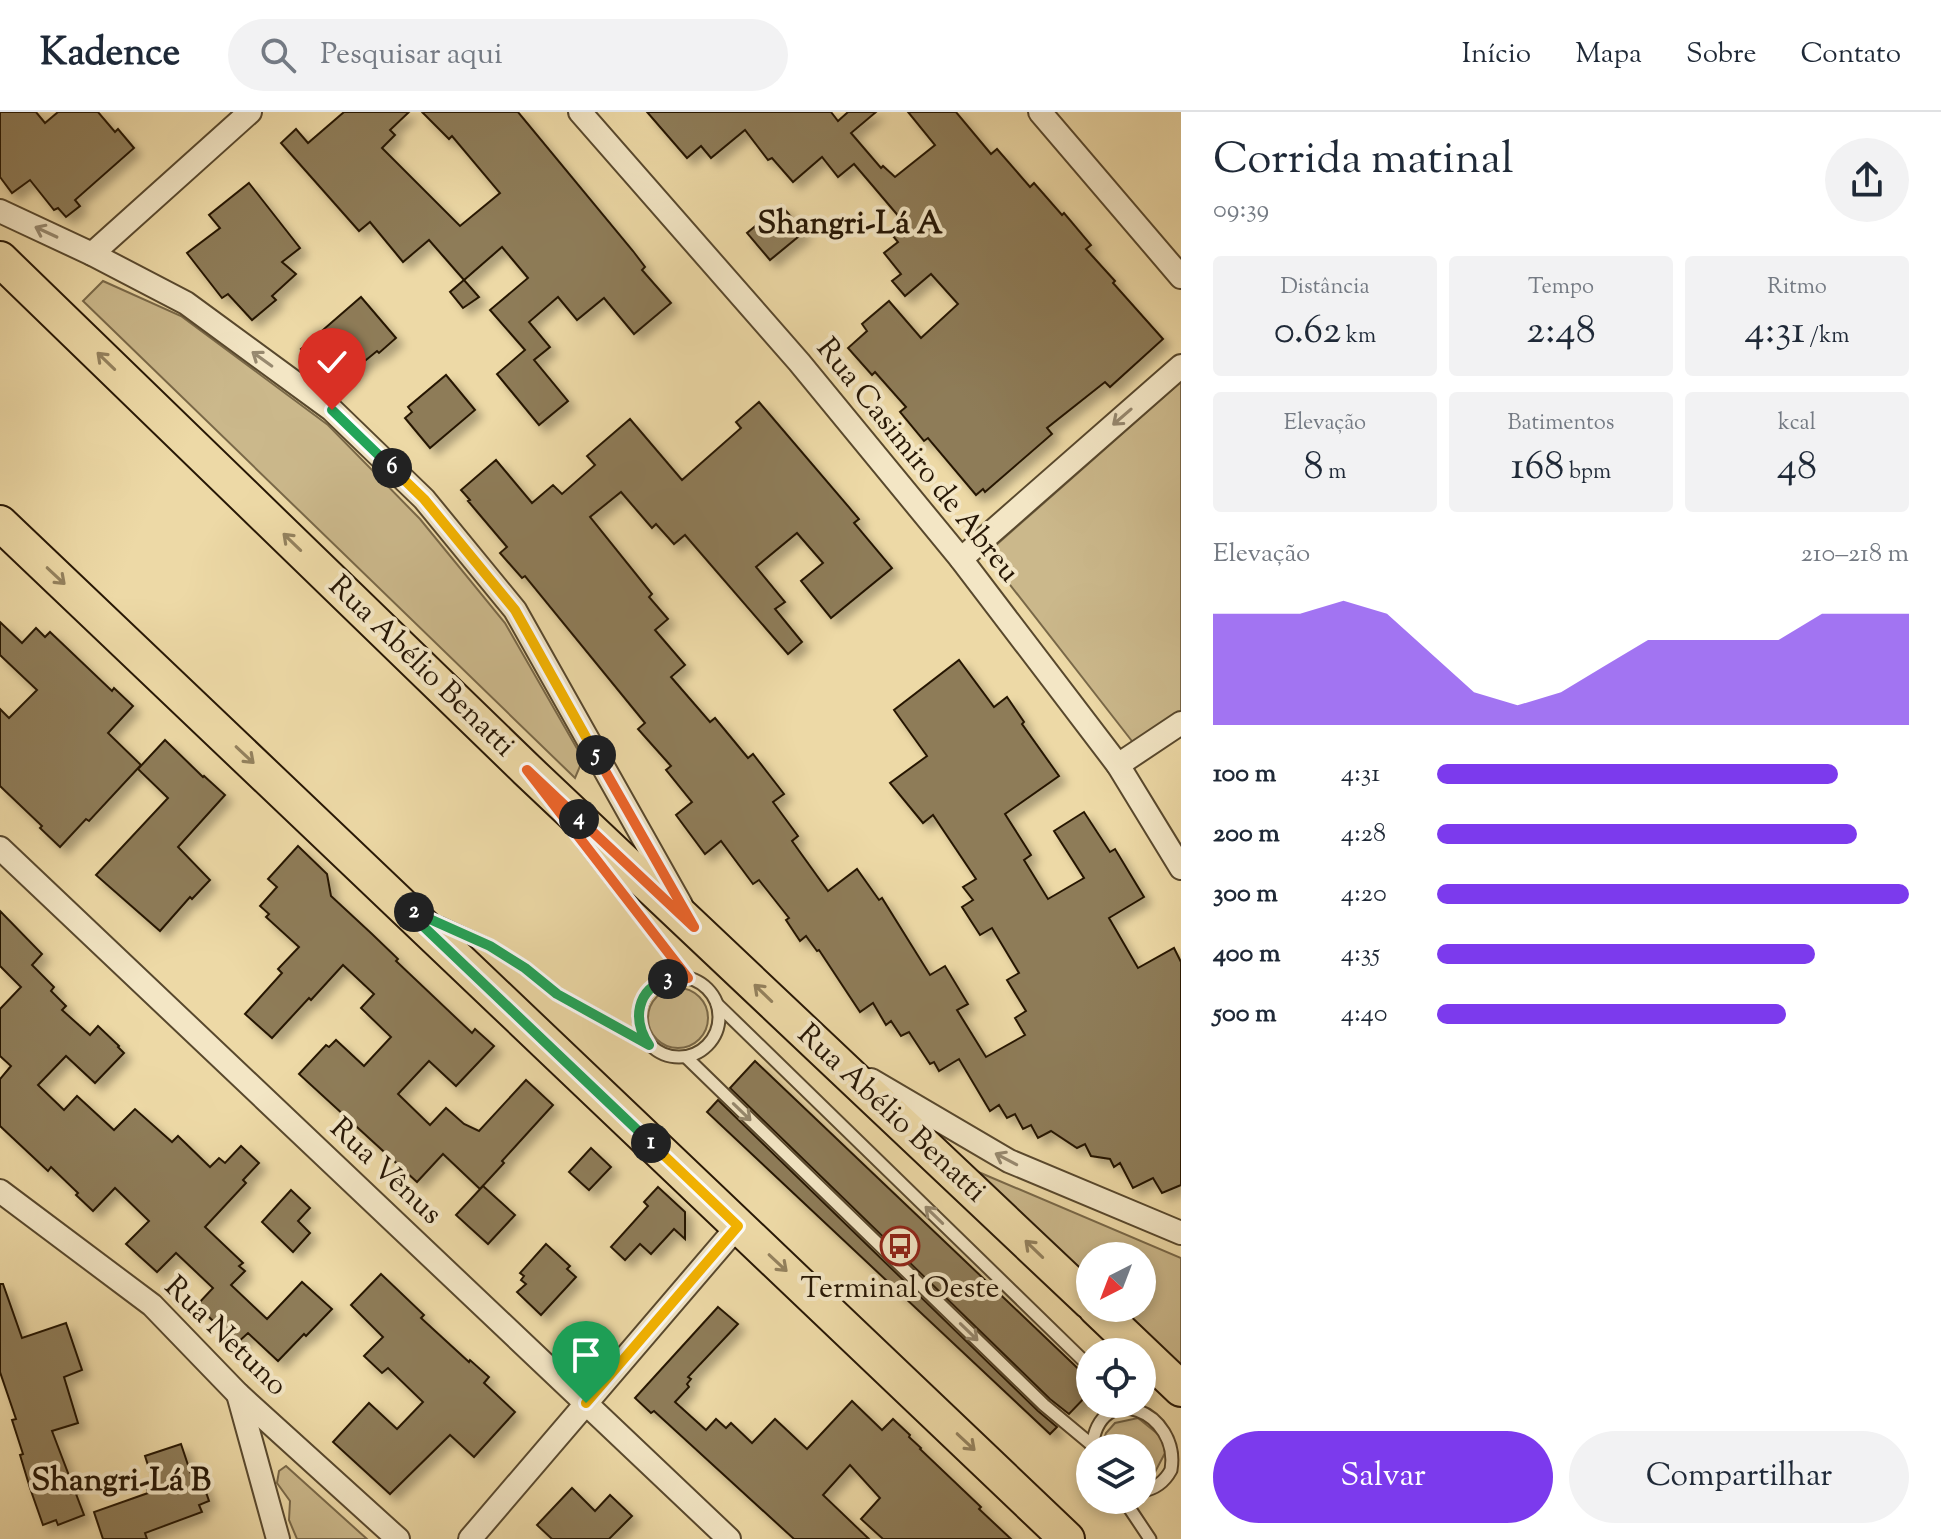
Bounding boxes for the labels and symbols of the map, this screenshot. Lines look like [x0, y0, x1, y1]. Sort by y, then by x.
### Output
district label: Shangri-Lá A [757, 202, 943, 248]
one-way arrow [34, 224, 58, 239]
pin [298, 328, 366, 410]
street label: Rua Casimiro de Abreu [805, 330, 1029, 592]
one-way arrow [252, 350, 273, 367]
one-way arrow [97, 352, 116, 371]
one-way arrow [1113, 408, 1133, 426]
pin: 6 [372, 448, 412, 488]
one-way arrow [283, 533, 302, 552]
street label: Rua Abélio Benatti [318, 566, 524, 768]
one-way arrow [46, 567, 66, 585]
pin: 5 [576, 735, 616, 775]
one-way arrow [235, 746, 255, 765]
pin: 4 [559, 799, 599, 839]
pin: 2 [394, 892, 434, 932]
pin: 3 [648, 959, 688, 999]
one-way arrow [754, 984, 773, 1003]
street label: Rua Abélio Benatti [787, 1015, 995, 1213]
one-way arrow [732, 1102, 752, 1121]
street label: Rua Vênus [319, 1109, 451, 1235]
pin: 1 [631, 1123, 671, 1163]
one-way arrow [995, 1150, 1019, 1166]
one-way arrow [925, 1206, 944, 1225]
bus stop icon: Terminal Oeste [879, 1225, 921, 1267]
one-way arrow [1024, 1240, 1044, 1258]
north arrow [1076, 1242, 1156, 1322]
one-way arrow [767, 1254, 787, 1272]
street label: Rua Netuno [154, 1267, 296, 1407]
place label: Terminal Oeste [801, 1268, 999, 1311]
pin [552, 1321, 620, 1403]
one-way arrow [959, 1322, 978, 1341]
one-way arrow [956, 1433, 976, 1452]
district label: Shangri-Lá B [31, 1459, 211, 1505]

